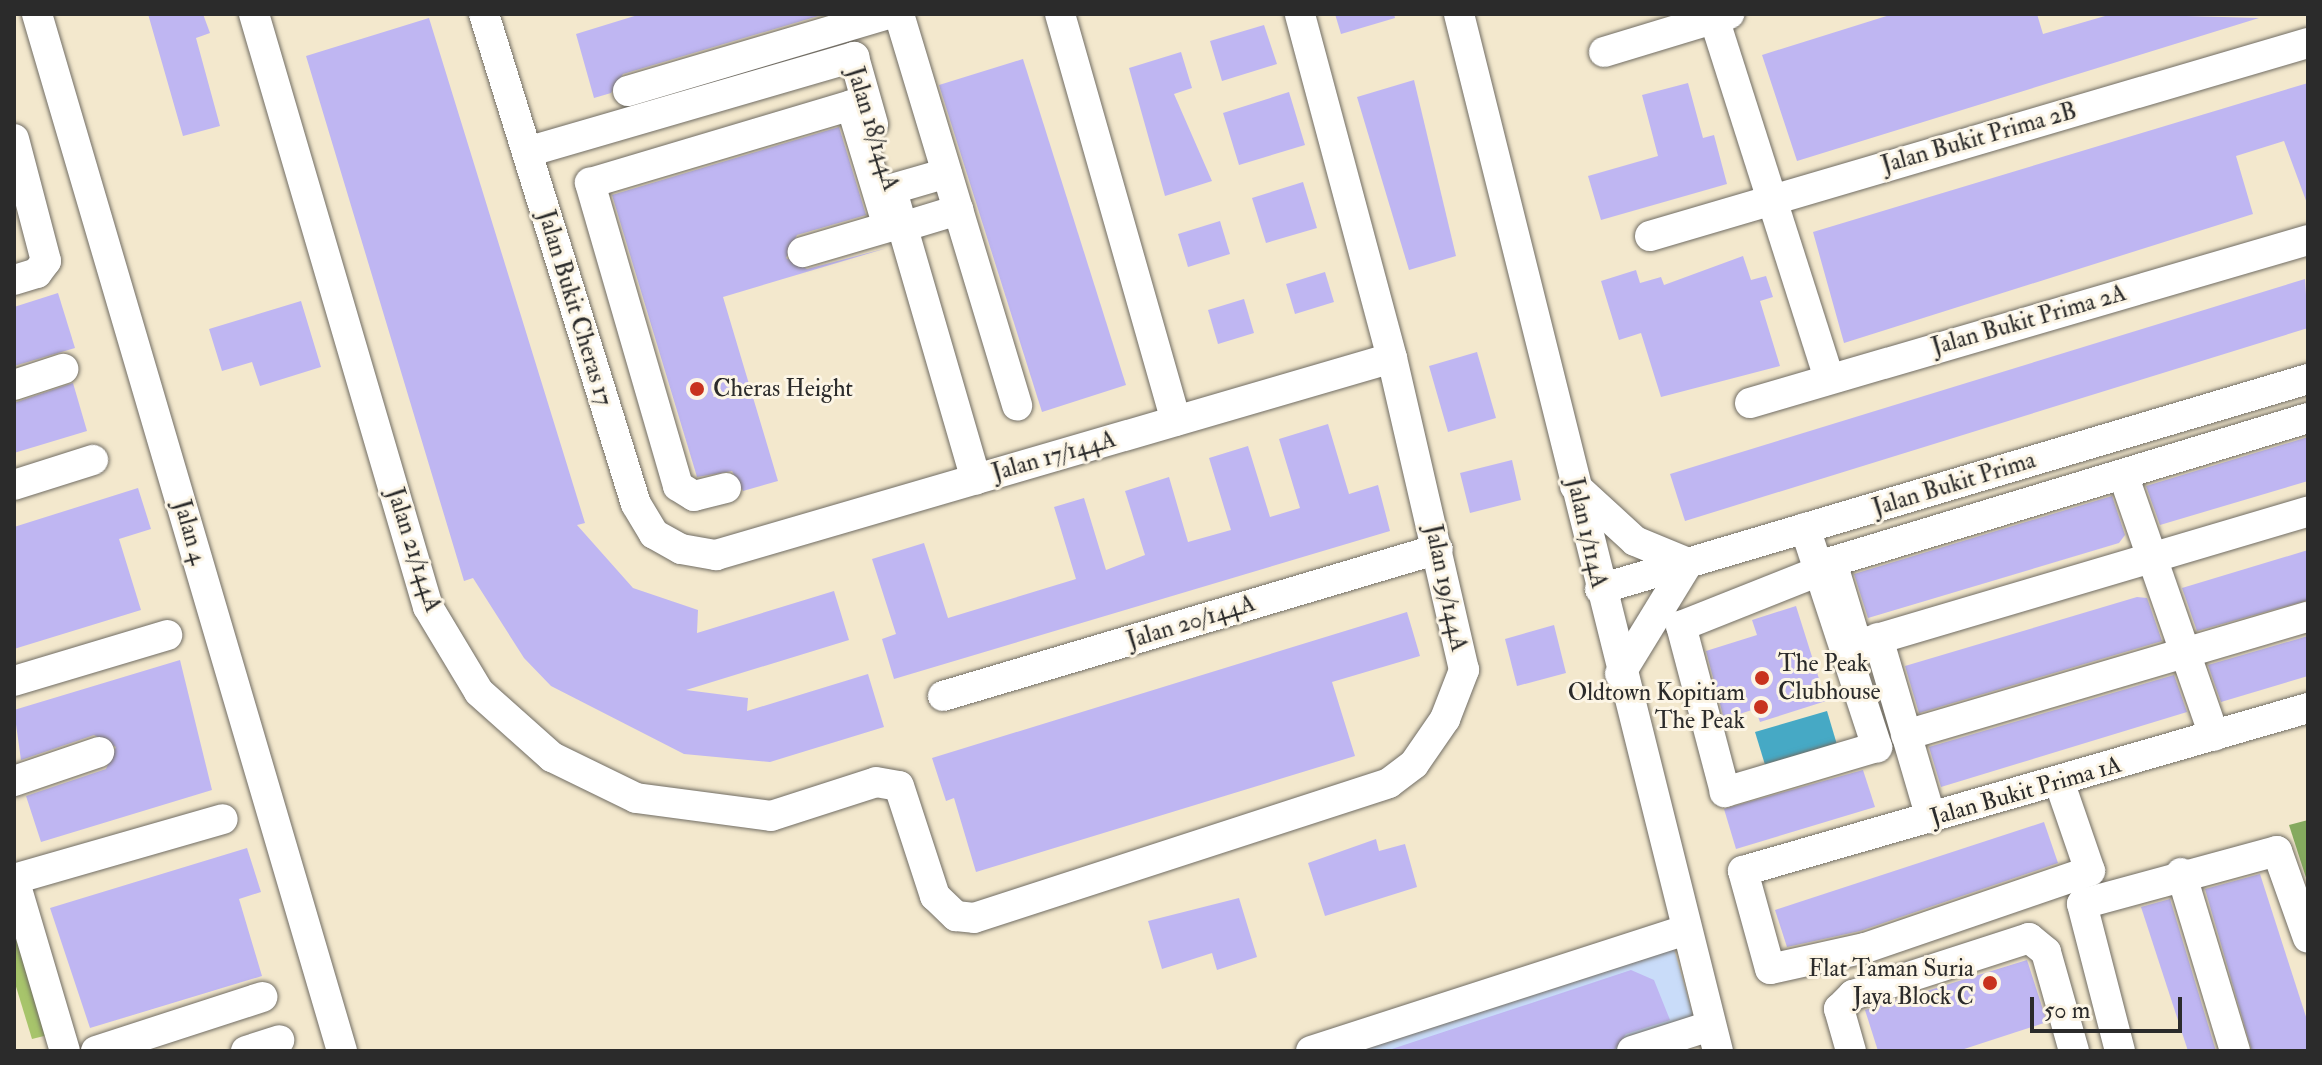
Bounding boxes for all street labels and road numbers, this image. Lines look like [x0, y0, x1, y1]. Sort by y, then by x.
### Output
street label: Jalan 18/144A [840, 63, 906, 195]
street label: Jalan Bukit Prima 2B [1878, 96, 2080, 180]
street label: Jalan Bukit Cheras 17 [532, 207, 618, 409]
street label: Jalan Bukit Prima 2A [1928, 278, 2130, 362]
street label: Jalan 17/144A [989, 425, 1119, 487]
street label: Jalan Bukit Prima [1869, 446, 2039, 522]
street label: Jalan 1/114A [1560, 475, 1614, 591]
street label: Jalan 21/144A [380, 484, 448, 616]
street label: Jalan 4 [167, 497, 213, 567]
street label: Jalan 19/144A [1418, 522, 1474, 654]
street label: Jalan 20/144A [1123, 589, 1259, 655]
street label: Jalan Bukit Prima 1A [1927, 750, 2125, 832]

